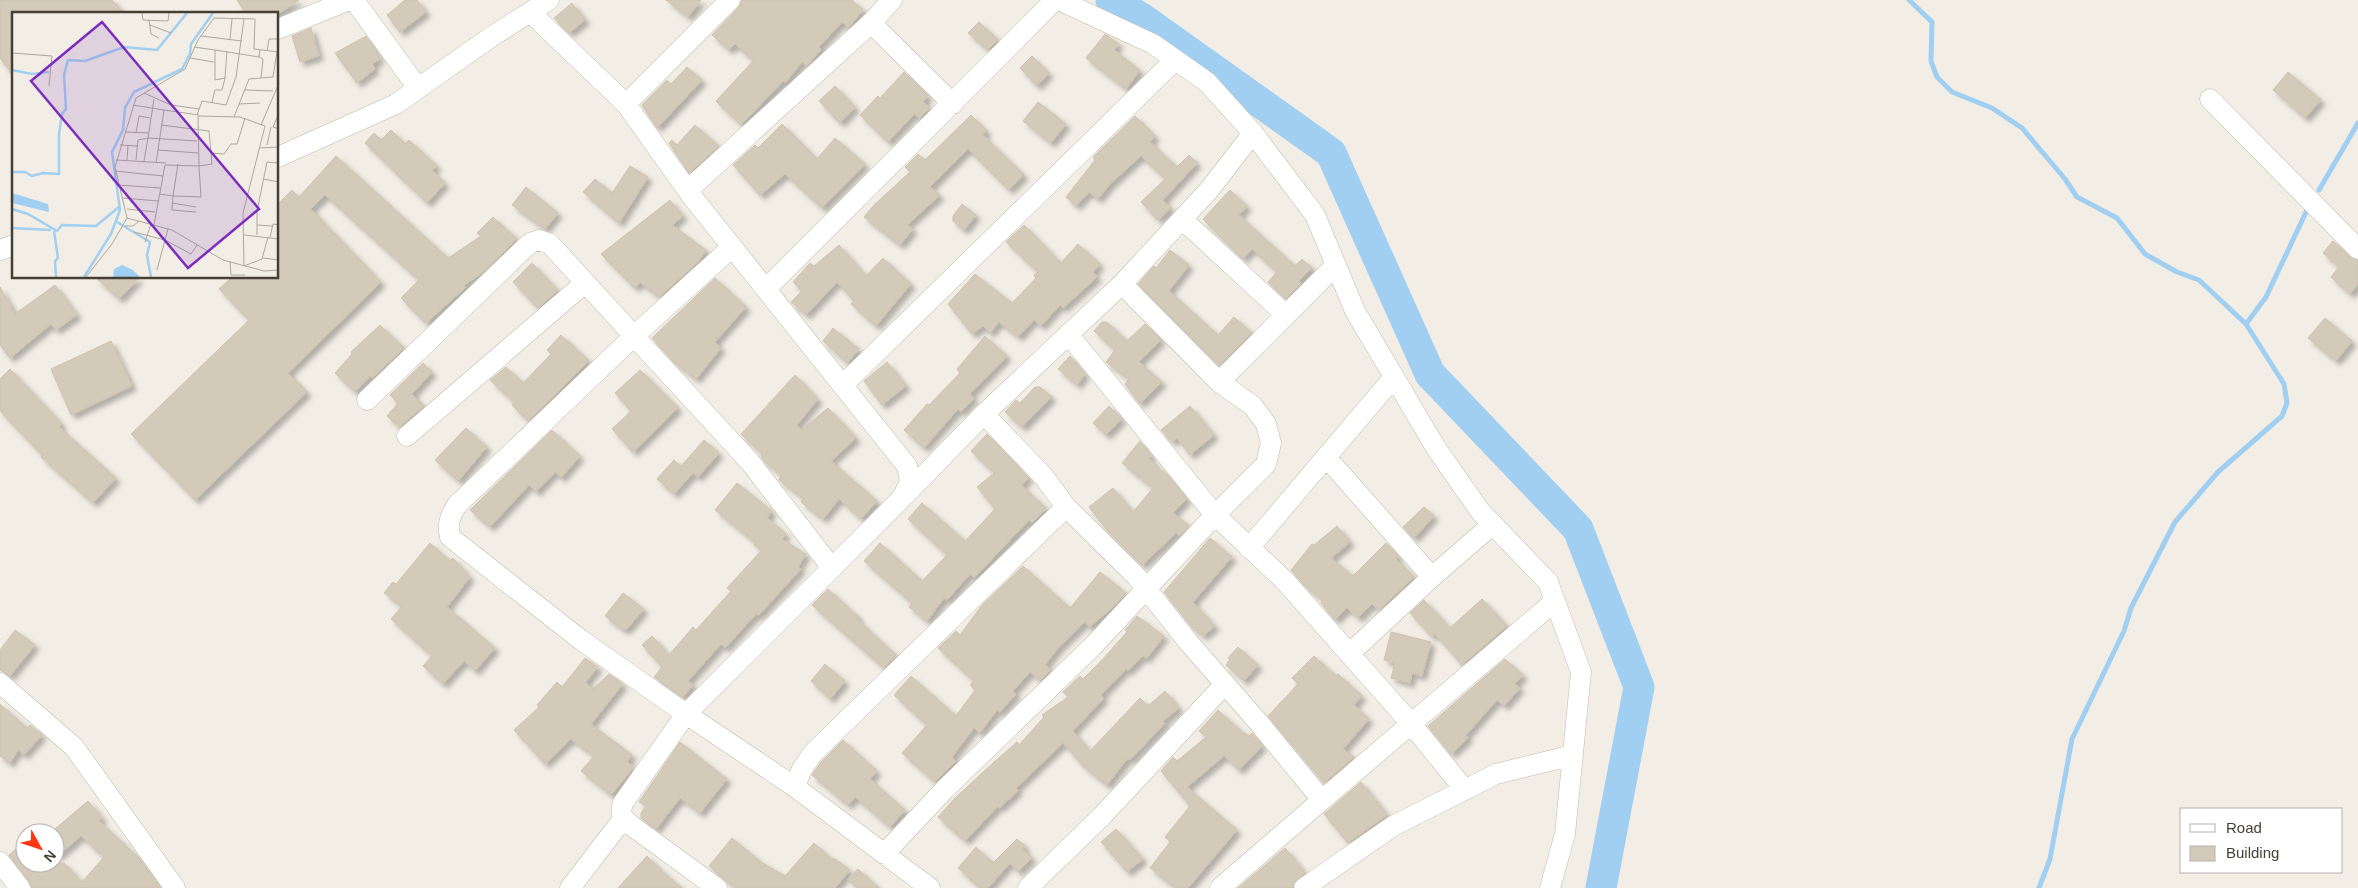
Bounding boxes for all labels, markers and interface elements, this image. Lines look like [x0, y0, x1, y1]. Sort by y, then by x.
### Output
inset map [12, 12, 279, 279]
legend [2180, 808, 2343, 873]
text: Road [2226, 819, 2262, 836]
north arrow [15, 823, 65, 873]
text: Building [2226, 844, 2279, 861]
text: N [41, 847, 59, 865]

